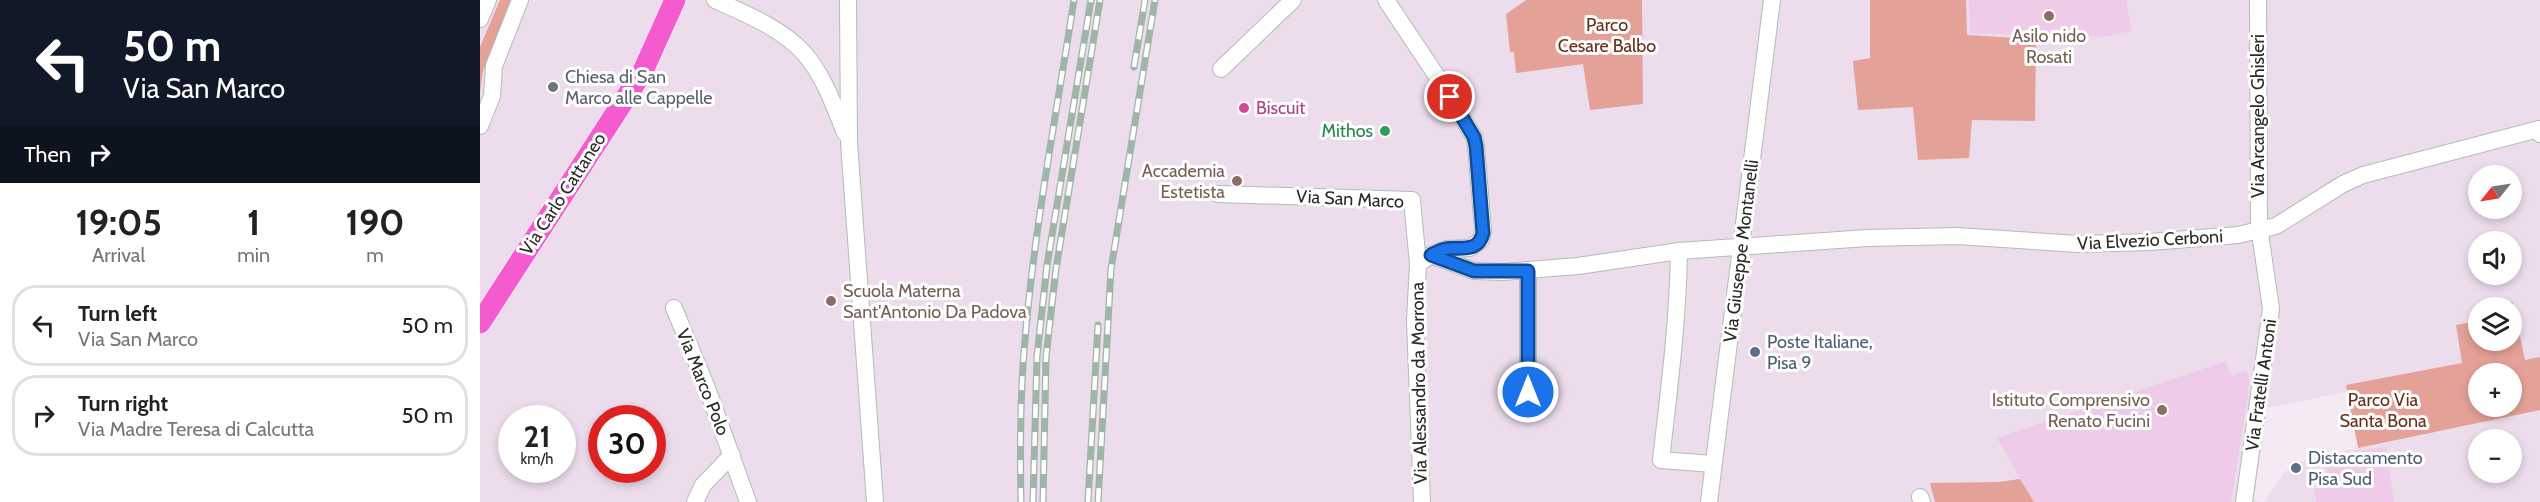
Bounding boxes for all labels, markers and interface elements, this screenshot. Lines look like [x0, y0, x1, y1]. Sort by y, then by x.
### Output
marker: Asilo nido Rosati [2042, 9, 2056, 23]
park label: Parco Cesare Balbo [1558, 14, 1656, 57]
text: 50 m [123, 20, 221, 72]
icon: left [24, 24, 102, 102]
place label: Asilo nido Rosati [2012, 25, 2086, 68]
street label: Via Arcangelo Ghisleri [2247, 34, 2269, 198]
place label: Chiesa di San Marco alle Cappelle [565, 66, 713, 109]
pin [1424, 71, 1475, 122]
text: Via San Marco [123, 72, 285, 105]
marker: Chiesa di San Marco alle Cappelle [546, 80, 560, 94]
icon: arrive [1433, 80, 1466, 113]
place label: Biscuit [1256, 97, 1305, 119]
marker: Biscuit [1237, 101, 1251, 115]
place label: Mithos [1322, 120, 1373, 142]
marker: Mithos [1378, 124, 1392, 138]
street label: Via Carlo Cattaneo [515, 129, 611, 259]
icon: right [83, 138, 116, 171]
text: Then [24, 141, 71, 168]
street label: Via Giuseppe Montanelli [1719, 158, 1763, 344]
place label: Accademia Estetista [1142, 160, 1225, 203]
north arrow [2468, 165, 2522, 219]
map controls [2468, 165, 2522, 483]
marker: Accademia Estetista [1230, 174, 1244, 188]
street label: Via San Marco [1295, 185, 1405, 213]
text: 19:05 [75, 200, 162, 244]
text: 1 [247, 200, 260, 244]
text: 190 [346, 200, 405, 244]
street label: Via Elvezio Cerboni [2077, 225, 2223, 255]
button: sound [2468, 231, 2522, 285]
text: Arrival [92, 243, 145, 267]
text: min [237, 243, 270, 267]
text: m [366, 243, 384, 267]
place label: Scuola Materna Sant'Antonio Da Padova [843, 280, 1027, 323]
street label: Via Alessandro da Morrona [1406, 281, 1432, 484]
marker: Scuola Materna Sant'Antonio Da Padova [824, 294, 838, 308]
button: layers [2468, 297, 2522, 351]
text: Turn left [78, 300, 157, 327]
icon: left [27, 309, 60, 342]
text: 50 m [401, 312, 453, 339]
street label: Via Fratelli Antoni [2241, 317, 2281, 453]
street label: Via Marco Polo [672, 326, 734, 439]
text: Via San Marco [78, 327, 198, 351]
place label: Poste Italiane, Pisa 9 [1767, 331, 1873, 374]
marker: Poste Italiane, Pisa 9 [1748, 345, 1762, 359]
position arrow [1496, 360, 1560, 424]
button: + [2468, 363, 2522, 417]
place label: Istituto Comprensivo Renato Fucini [1992, 389, 2150, 432]
park label: Parco Via Santa Bona [2339, 389, 2427, 432]
text: Turn right [78, 390, 168, 417]
icon: right [27, 399, 60, 432]
text: 50 m [401, 402, 453, 429]
marker: Istituto Comprensivo Renato Fucini [2155, 403, 2169, 417]
speed limit sign: 30 [588, 405, 666, 483]
text: Via Madre Teresa di Calcutta [78, 417, 314, 441]
text: 21 [524, 418, 550, 455]
button: − [2468, 429, 2522, 483]
place label: Distaccamento Pisa Sud [2308, 447, 2423, 490]
text: km/h [521, 450, 553, 468]
marker: Distaccamento Pisa Sud [2289, 461, 2303, 475]

